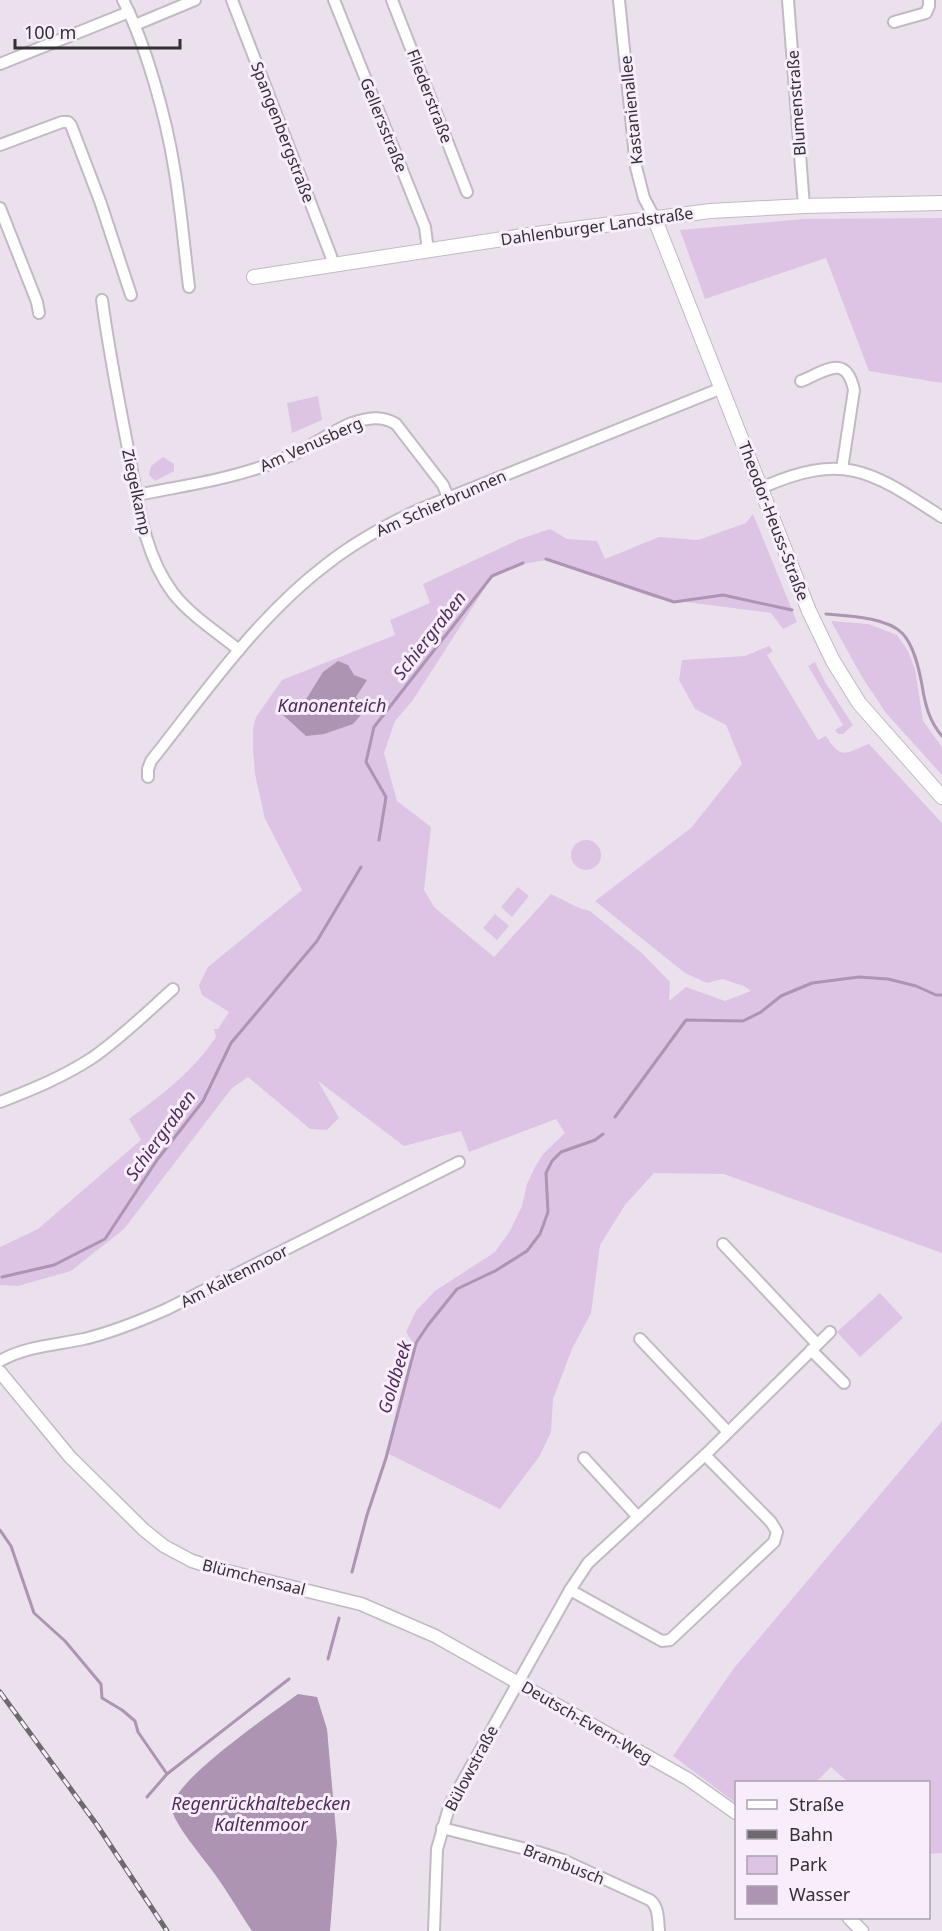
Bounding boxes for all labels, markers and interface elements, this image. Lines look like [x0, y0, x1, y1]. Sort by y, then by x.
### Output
scale bar [15, 12, 180, 50]
text: 100 m [24, 20, 76, 44]
street label: Fliederstraße [402, 46, 458, 146]
street label: Blumenstraße [781, 49, 811, 157]
street label: Kastanienallee [614, 54, 648, 166]
street label: Spangenbergstraße [246, 58, 320, 206]
street label: Gellersstraße [355, 74, 413, 176]
street label: Dahlenburger Landstraße [499, 202, 695, 250]
street label: Am Venusberg [256, 412, 366, 476]
street label: Theodor-Heuss-Straße [733, 438, 815, 604]
street label: Ziegelkamp [117, 447, 157, 537]
street label: Am Schierbrunnen [372, 464, 510, 542]
water label: Schiergraben [387, 586, 471, 684]
water label: Kanonenteich [278, 693, 386, 717]
water label: Schiergraben [119, 1085, 201, 1185]
street label: Am Kaltenmoor [176, 1239, 292, 1313]
water label: Goldbeek [372, 1337, 417, 1416]
street label: Blümchensaal [200, 1554, 308, 1600]
street label: Deutsch-Evern-Weg [517, 1676, 657, 1768]
street label: Bülowstraße [439, 1721, 503, 1815]
legend [735, 1781, 930, 1919]
water label: Regenrückhaltebecken Kaltenmoor [171, 1791, 351, 1836]
text: Straße [789, 1792, 844, 1816]
text: Bahn [789, 1822, 833, 1846]
street label: Brambusch [520, 1838, 608, 1890]
text: Park [789, 1852, 827, 1876]
text: Wasser [789, 1882, 851, 1906]

